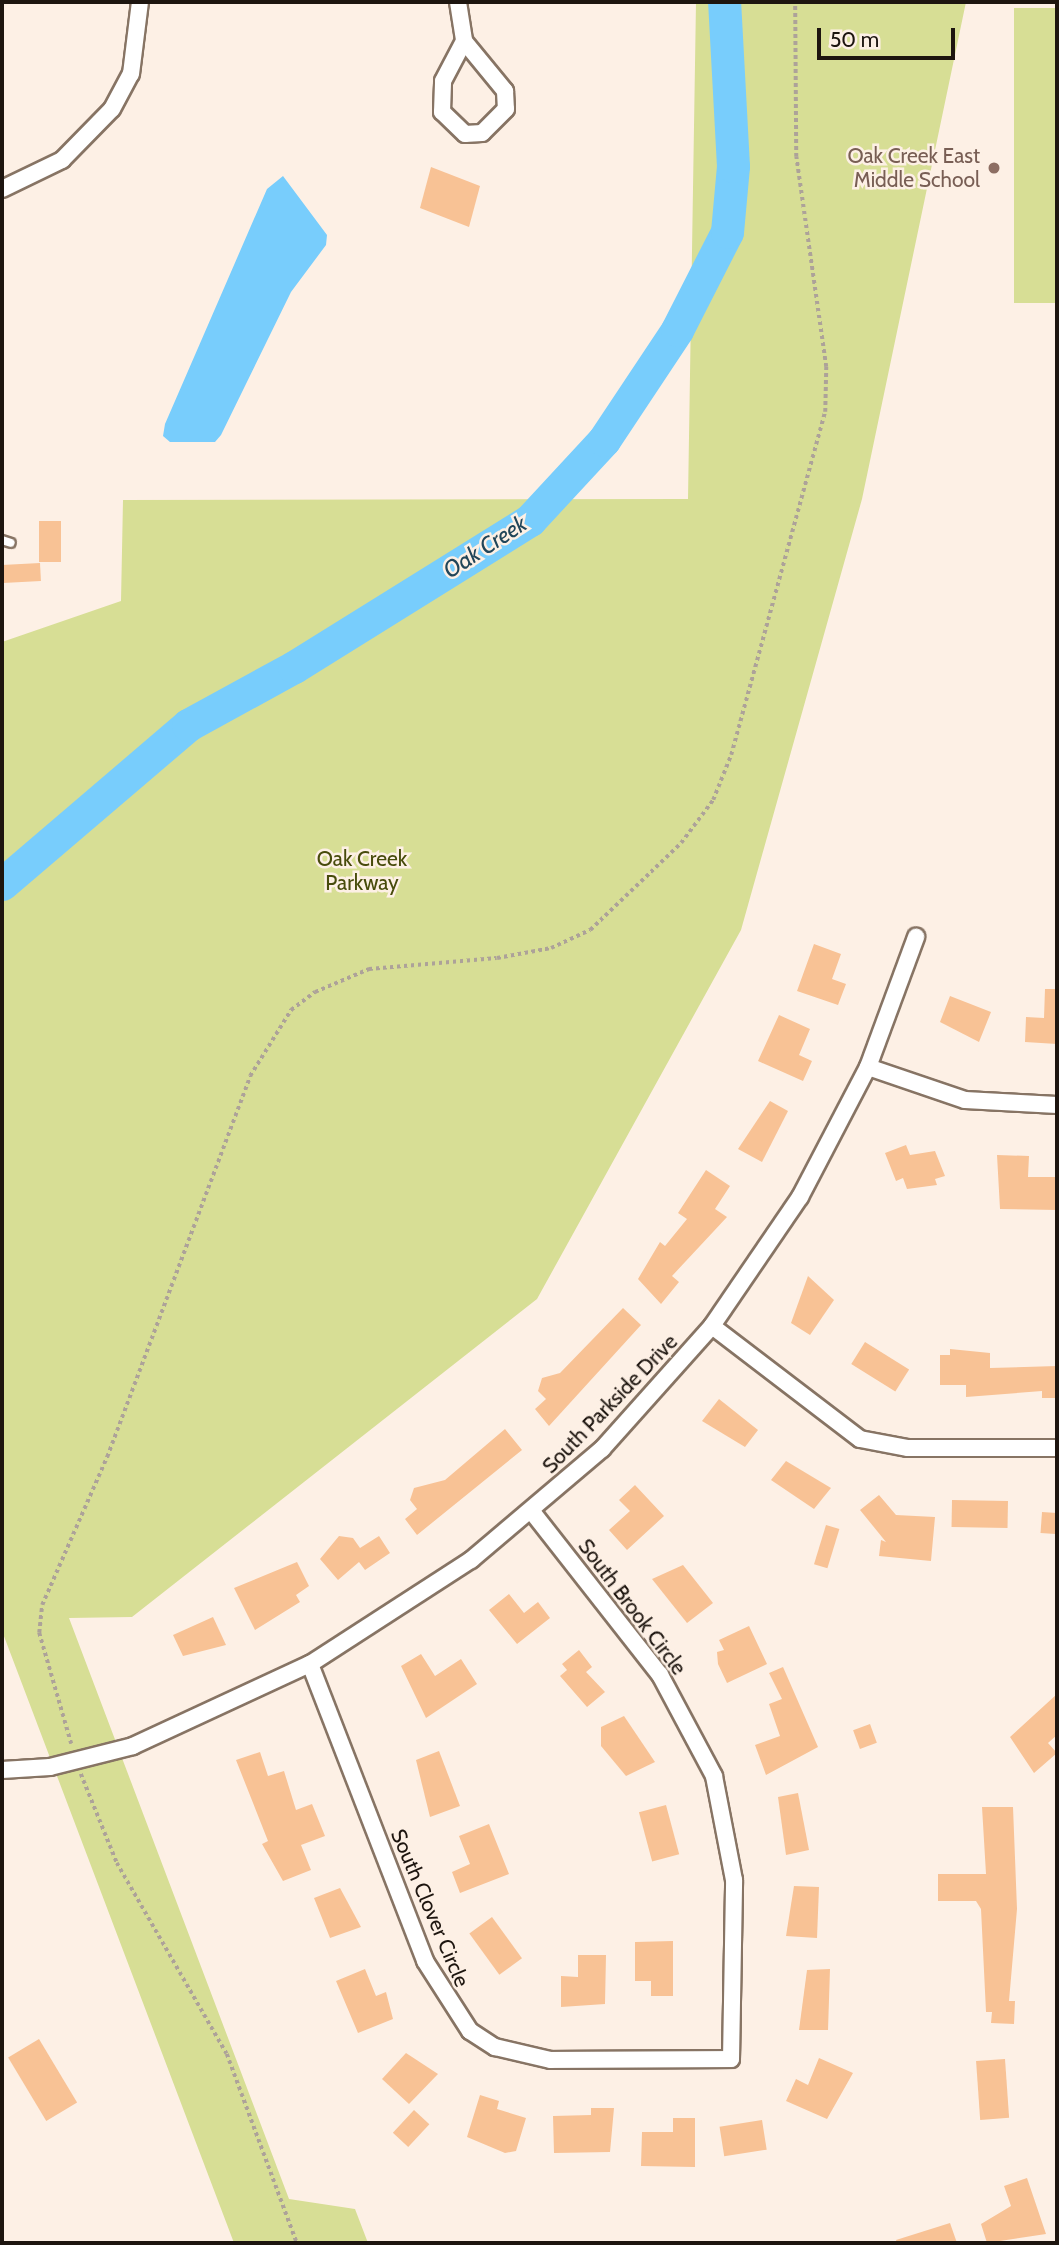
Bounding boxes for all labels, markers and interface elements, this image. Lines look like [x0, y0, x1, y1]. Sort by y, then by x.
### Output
scale bar [821, 14, 959, 58]
text: 50 m [830, 27, 879, 52]
place label: Oak Creek East Middle School [848, 143, 980, 193]
marker: Oak Creek East Middle School [986, 160, 1002, 176]
water label: Oak Creek [438, 510, 532, 584]
park label: Oak Creek Parkway [317, 846, 407, 896]
street label: South Parkside Drive [537, 1329, 683, 1479]
street label: South Brook Circle [573, 1534, 691, 1680]
street label: South Clover Circle [385, 1825, 475, 1991]

